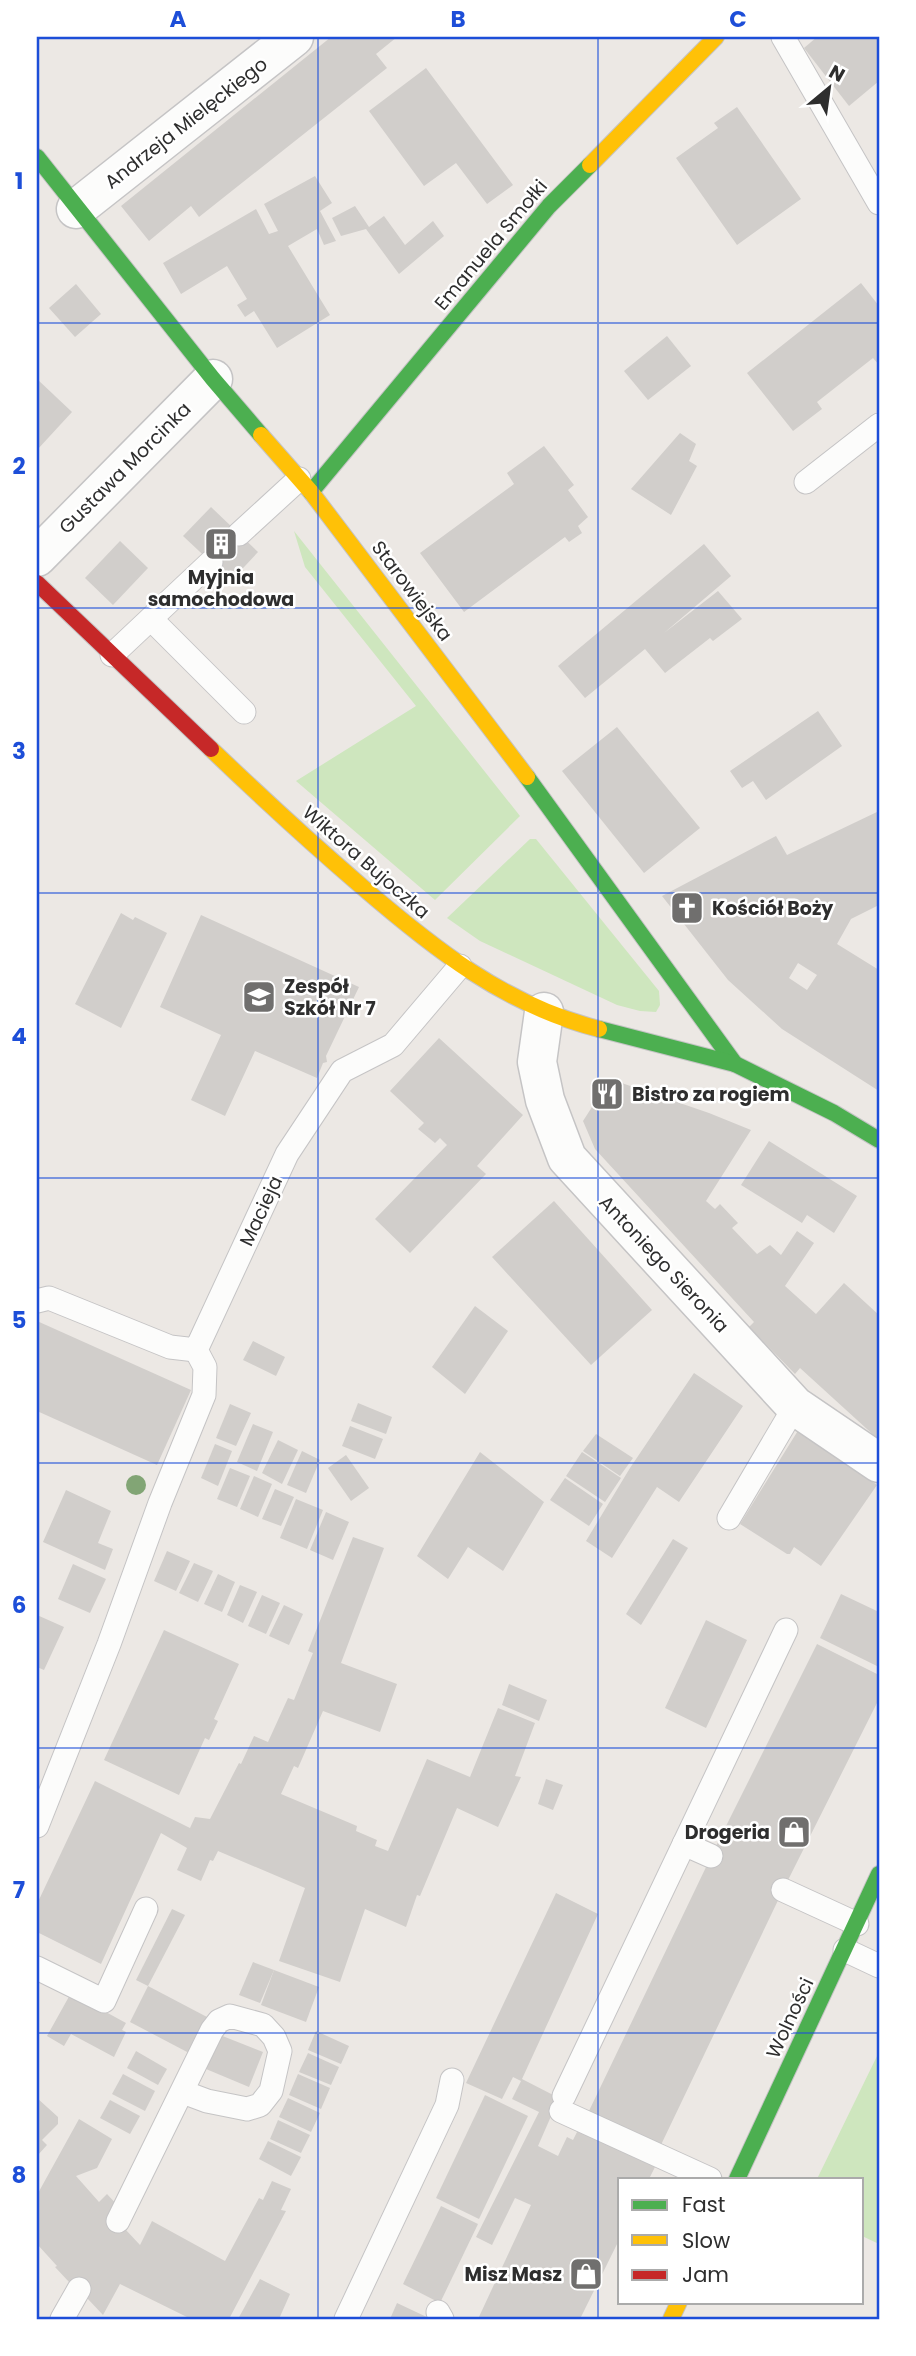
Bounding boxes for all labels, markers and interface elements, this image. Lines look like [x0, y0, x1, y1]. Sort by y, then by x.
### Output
text: A [170, 3, 187, 35]
text: B [450, 3, 466, 35]
text: C [729, 3, 747, 35]
street label: Andrzeja Mielęckiego [99, 51, 273, 195]
north arrow [794, 52, 864, 122]
text: N [824, 58, 850, 89]
text: 1 [15, 165, 23, 197]
street label: Emanuela Smołki [428, 174, 554, 316]
street label: Gustawa Morcinka [53, 396, 197, 540]
text: 2 [12, 450, 26, 482]
building icon: Myjnia samochodowa [202, 525, 240, 563]
street label: Starowiejska [365, 535, 459, 647]
place label: Myjnia samochodowa [148, 564, 294, 613]
text: 3 [12, 735, 26, 767]
street label: Wiktora Bujoczka [297, 799, 435, 925]
church icon: Kościół Boży [668, 889, 706, 927]
place label: Kościół Boży [712, 895, 834, 922]
place label: Zespół Szkół Nr 7 [284, 973, 376, 1022]
school or university icon: Zespół Szkół Nr 7 [240, 978, 278, 1016]
text: 4 [11, 1020, 27, 1052]
restaurant icon: Bistro za rogiem [588, 1075, 626, 1113]
place label: Bistro za rogiem [632, 1081, 790, 1108]
street label: Macieja [233, 1171, 289, 1251]
street label: Antoniego Sieronia [593, 1189, 735, 1339]
text: 5 [12, 1304, 26, 1336]
text: 6 [12, 1589, 26, 1621]
shop icon: Drogeria [775, 1813, 813, 1851]
place label: Drogeria [685, 1819, 770, 1846]
text: 7 [13, 1874, 25, 1906]
street label: Wolności [760, 1973, 820, 2063]
text: 8 [12, 2159, 26, 2191]
legend [618, 2178, 864, 2304]
text: Fast [682, 2190, 725, 2219]
text: Slow [682, 2226, 730, 2255]
shop icon: Misz Masz [567, 2255, 605, 2293]
text: Jam [682, 2260, 729, 2289]
place label: Misz Masz [465, 2261, 562, 2288]

